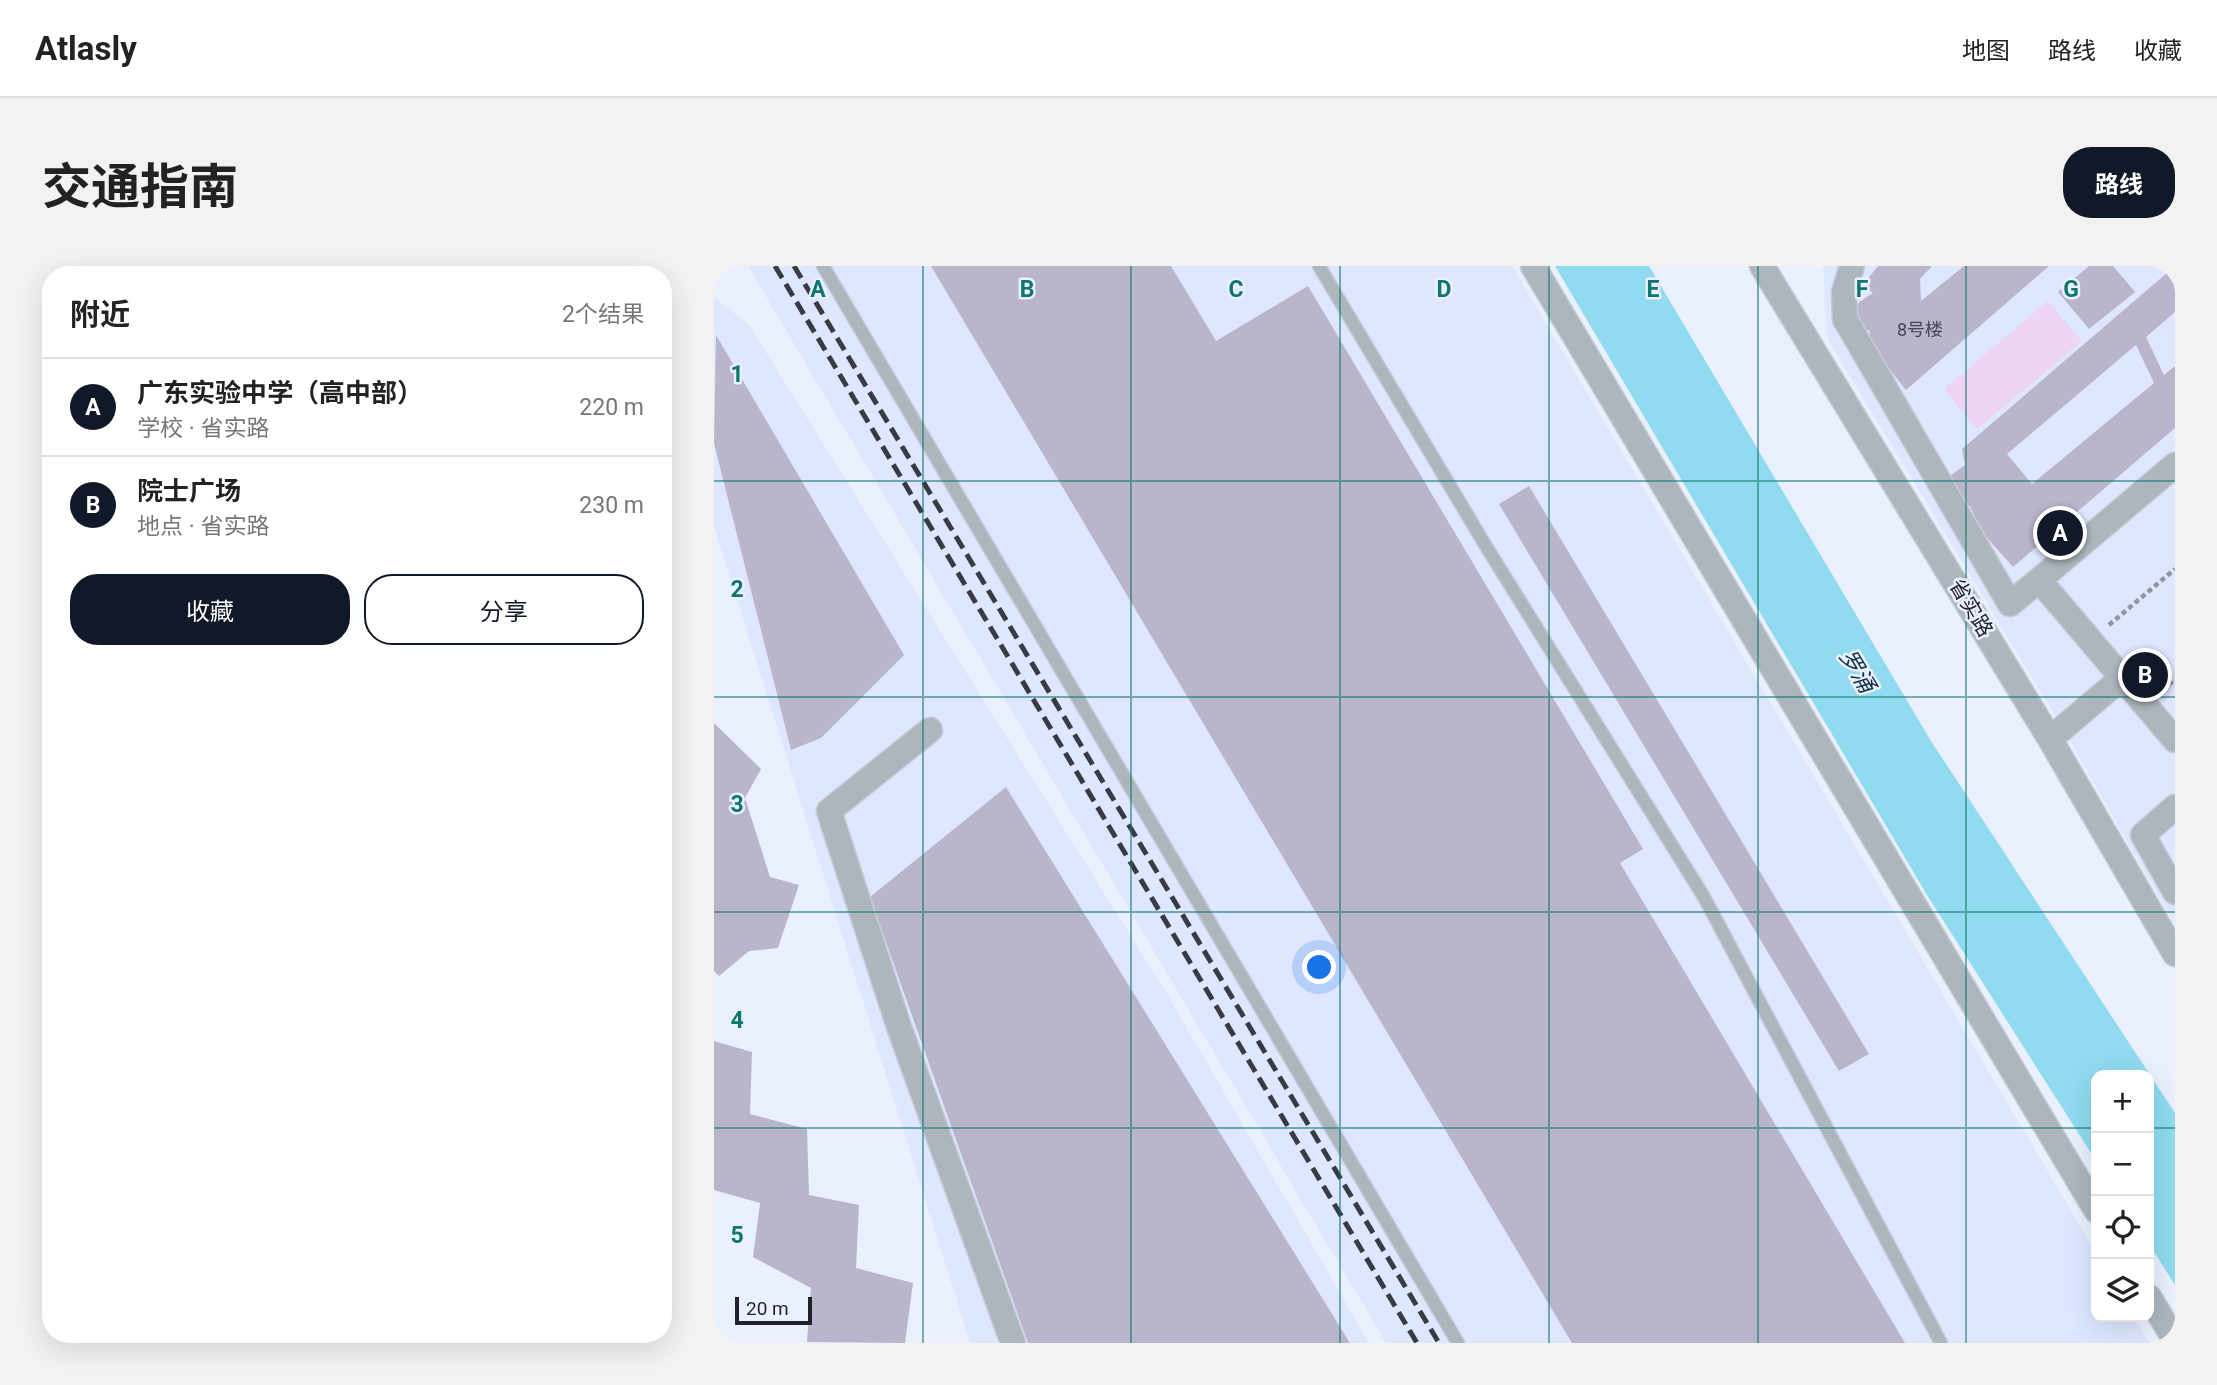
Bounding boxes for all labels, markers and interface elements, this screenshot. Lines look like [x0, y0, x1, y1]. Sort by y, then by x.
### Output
text: Atlasly [35, 29, 137, 68]
text: 地图 [1962, 37, 2010, 65]
text: 路线 [2048, 37, 2096, 65]
text: 收藏 [2134, 37, 2182, 65]
button: 路线 [2063, 147, 2175, 218]
text: 交通指南 [42, 159, 238, 216]
text: A [810, 276, 826, 303]
text: B [1020, 276, 1034, 303]
text: C [1228, 276, 1244, 303]
text: D [1437, 276, 1451, 303]
text: E [1647, 276, 1660, 303]
text: F [1856, 276, 1869, 303]
text: G [2063, 276, 2079, 303]
text: 附近 [70, 297, 130, 332]
text: 2个结果 [562, 301, 644, 328]
house number: 8号楼 [1897, 319, 1943, 340]
text: 1 [730, 361, 744, 388]
text: 广东实验中学（高中部） [137, 378, 423, 408]
text: A [85, 394, 101, 421]
text: 220 m [579, 394, 644, 421]
text: 学校 · 省实路 [137, 415, 269, 442]
text: 院士广场 [137, 476, 241, 506]
text: B [86, 492, 100, 519]
text: 230 m [579, 492, 644, 519]
pin: A [2037, 507, 2083, 559]
text: 地点 · 省实路 [137, 513, 269, 540]
button: 收藏 [70, 574, 350, 645]
button: 分享 [364, 574, 644, 645]
street label: 省实路 [1944, 575, 1998, 641]
text: 2 [730, 576, 744, 603]
water label: 罗涌 [1834, 644, 1882, 700]
pin: B [2122, 649, 2168, 701]
text: 3 [730, 791, 744, 818]
your location [1302, 950, 1336, 984]
text: 4 [730, 1007, 744, 1034]
map controls [2091, 1070, 2154, 1322]
button: + [2091, 1070, 2154, 1133]
button: − [2091, 1133, 2154, 1196]
button: locate [2091, 1196, 2154, 1259]
text: 5 [730, 1222, 744, 1249]
button: layers [2091, 1259, 2154, 1322]
scale bar [735, 1294, 812, 1326]
text: 20 m [746, 1297, 789, 1320]

